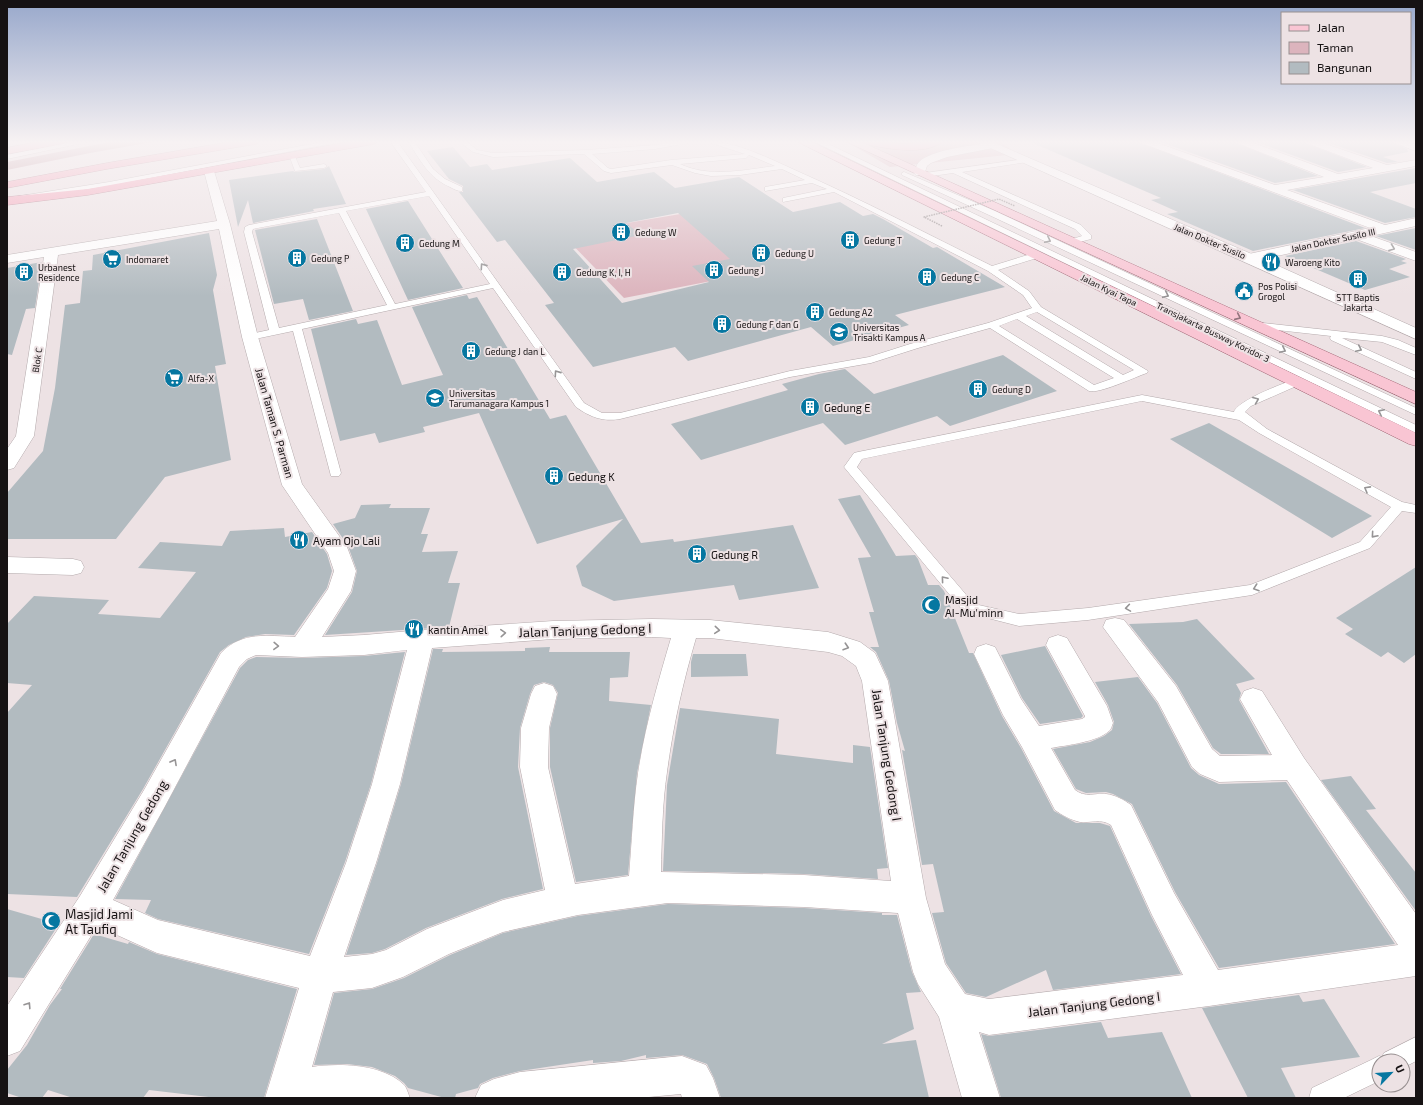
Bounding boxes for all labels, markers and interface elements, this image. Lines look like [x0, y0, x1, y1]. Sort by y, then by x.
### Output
legend [1281, 12, 1411, 84]
text: Jalan [1317, 20, 1345, 34]
text: Taman [1317, 40, 1354, 54]
text: Bangunan [1317, 60, 1372, 74]
building icon: Gedung W [610, 221, 632, 243]
street label: Jalan Dokter Susilo [1172, 221, 1248, 261]
street label: Jalan Dokter Susilo III [1290, 226, 1376, 254]
place label: Gedung W [635, 227, 677, 238]
building icon: Gedung T [839, 229, 861, 251]
building icon: Gedung M [394, 232, 416, 254]
place label: Gedung T [864, 235, 903, 246]
one-way arrow [1044, 235, 1052, 243]
place label: Gedung M [419, 238, 460, 249]
building icon: Gedung U [750, 242, 772, 264]
one-way arrow [1388, 243, 1395, 251]
building icon: Gedung P [286, 247, 308, 269]
supermarket icon: Indomaret [101, 248, 123, 270]
place label: Gedung U [775, 248, 814, 259]
restaurant icon: Waroeng Kito [1260, 251, 1282, 273]
place label: Gedung P [311, 253, 349, 264]
place label: Indomaret [126, 254, 169, 265]
place label: Waroeng Kito [1285, 257, 1340, 268]
building icon: Gedung J [703, 259, 725, 281]
building icon: Urbanest Residence [13, 261, 35, 283]
building icon: Gedung K, I, H [551, 261, 573, 283]
place label: Urbanest Residence [38, 262, 80, 283]
one-way arrow [480, 263, 488, 270]
place label: Gedung J [728, 265, 764, 276]
building icon: Gedung C [916, 266, 938, 288]
place label: Gedung K, I, H [576, 267, 631, 278]
building icon: STT Baptis Jakarta [1347, 268, 1369, 290]
place label: Gedung C [941, 272, 979, 283]
street label: Jalan Kyai Tapa [1079, 272, 1139, 308]
public building icon: Pos Polisi Grogol [1233, 280, 1255, 302]
place label: Pos Polisi Grogol [1258, 281, 1297, 302]
one-way arrow [1161, 290, 1169, 298]
place label: STT Baptis Jakarta [1336, 292, 1380, 313]
street label: Transjakarta Busway Koridor 3 [1155, 300, 1271, 364]
building icon: Gedung A2 [804, 301, 826, 323]
place label: Gedung A2 [829, 307, 872, 318]
building icon: Gedung F dan G [711, 313, 733, 335]
one-way arrow [1234, 313, 1241, 321]
place label: Gedung F dan G [736, 319, 799, 330]
school or university icon: Universitas Trisakti Kampus A [828, 321, 850, 343]
place label: Universitas Trisakti Kampus A [853, 322, 926, 343]
building icon: Gedung J dan L [460, 340, 482, 362]
one-way arrow [1354, 344, 1362, 352]
one-way arrow [1279, 345, 1287, 353]
place label: Gedung J dan L [485, 346, 545, 357]
street label: Blok C [30, 347, 44, 373]
supermarket icon: Alfa-X [163, 367, 185, 389]
street label: Jalan Taman S. Parman [253, 367, 297, 479]
one-way arrow [554, 370, 562, 377]
place label: Alfa-X [188, 373, 214, 384]
building icon: Gedung D [967, 378, 989, 400]
place label: Gedung D [992, 384, 1031, 395]
school or university icon: Universitas Tarumanagara Kampus 1 [424, 387, 446, 409]
place label: Universitas Tarumanagara Kampus 1 [449, 388, 549, 409]
building icon: Gedung E [799, 396, 821, 418]
one-way arrow [1252, 397, 1260, 405]
place label: Gedung E [824, 401, 871, 414]
one-way arrow [1378, 409, 1385, 417]
building icon: Gedung K [543, 465, 565, 487]
place label: Gedung K [568, 470, 615, 483]
one-way arrow [1364, 487, 1371, 494]
restaurant icon: Ayam Ojo Lali [288, 529, 310, 551]
one-way arrow [1371, 530, 1378, 538]
place label: Ayam Ojo Lali [313, 534, 380, 548]
building icon: Gedung R [686, 543, 708, 565]
place label: Gedung R [711, 548, 758, 561]
one-way arrow [941, 576, 948, 583]
one-way arrow [1253, 583, 1260, 591]
place label: Masjid AI-Mu'minn [945, 593, 1003, 619]
mosque icon: Masjid AI-Mu'minn [920, 594, 942, 616]
one-way arrow [1125, 603, 1131, 612]
restaurant icon: kantin Amel [403, 618, 425, 640]
street label: Jalan Tanjung Gedong I [518, 620, 652, 640]
place label: kantin Amel [428, 623, 488, 636]
one-way arrow [714, 625, 720, 634]
one-way arrow [500, 629, 506, 638]
one-way arrow [273, 642, 279, 650]
one-way arrow [842, 642, 849, 651]
street label: Jalan Tanjung Gedong I [869, 688, 905, 822]
one-way arrow [170, 759, 177, 766]
street label: Jalan Tanjung Gedong [93, 777, 171, 895]
place label: Masjid Jami At Taufiq [65, 906, 133, 937]
mosque icon: Masjid Jami At Taufiq [40, 910, 62, 932]
street label: Jalan Tanjung Gedong I [1027, 988, 1161, 1020]
one-way arrow [23, 1002, 31, 1009]
north arrow [1371, 1053, 1411, 1093]
text: U [1393, 1062, 1408, 1075]

